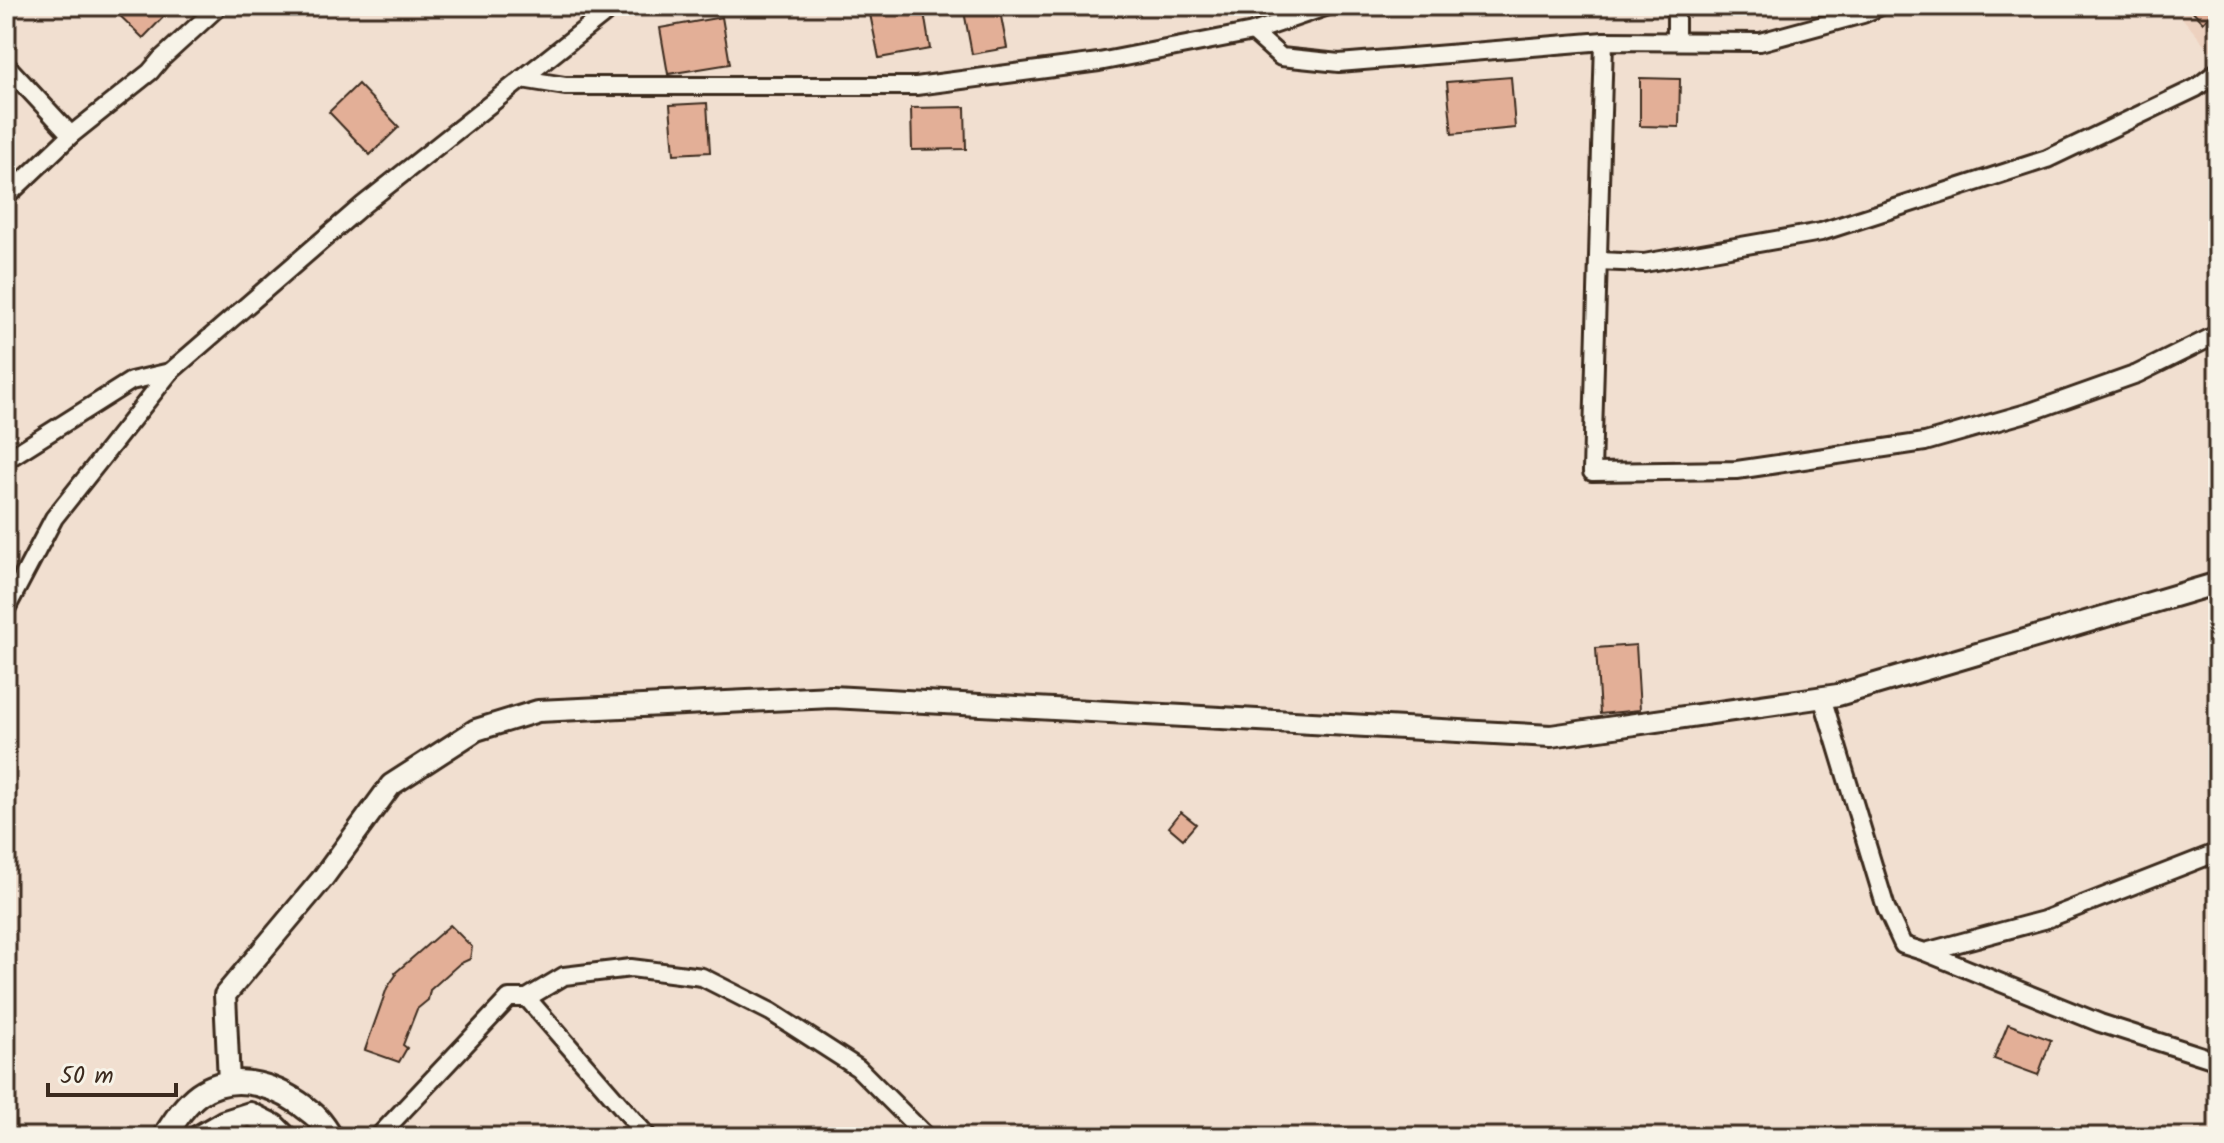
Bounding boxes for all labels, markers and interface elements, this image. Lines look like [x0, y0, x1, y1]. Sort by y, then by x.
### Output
scale bar [48, 1047, 176, 1097]
text: 50 m [60, 1057, 114, 1096]

